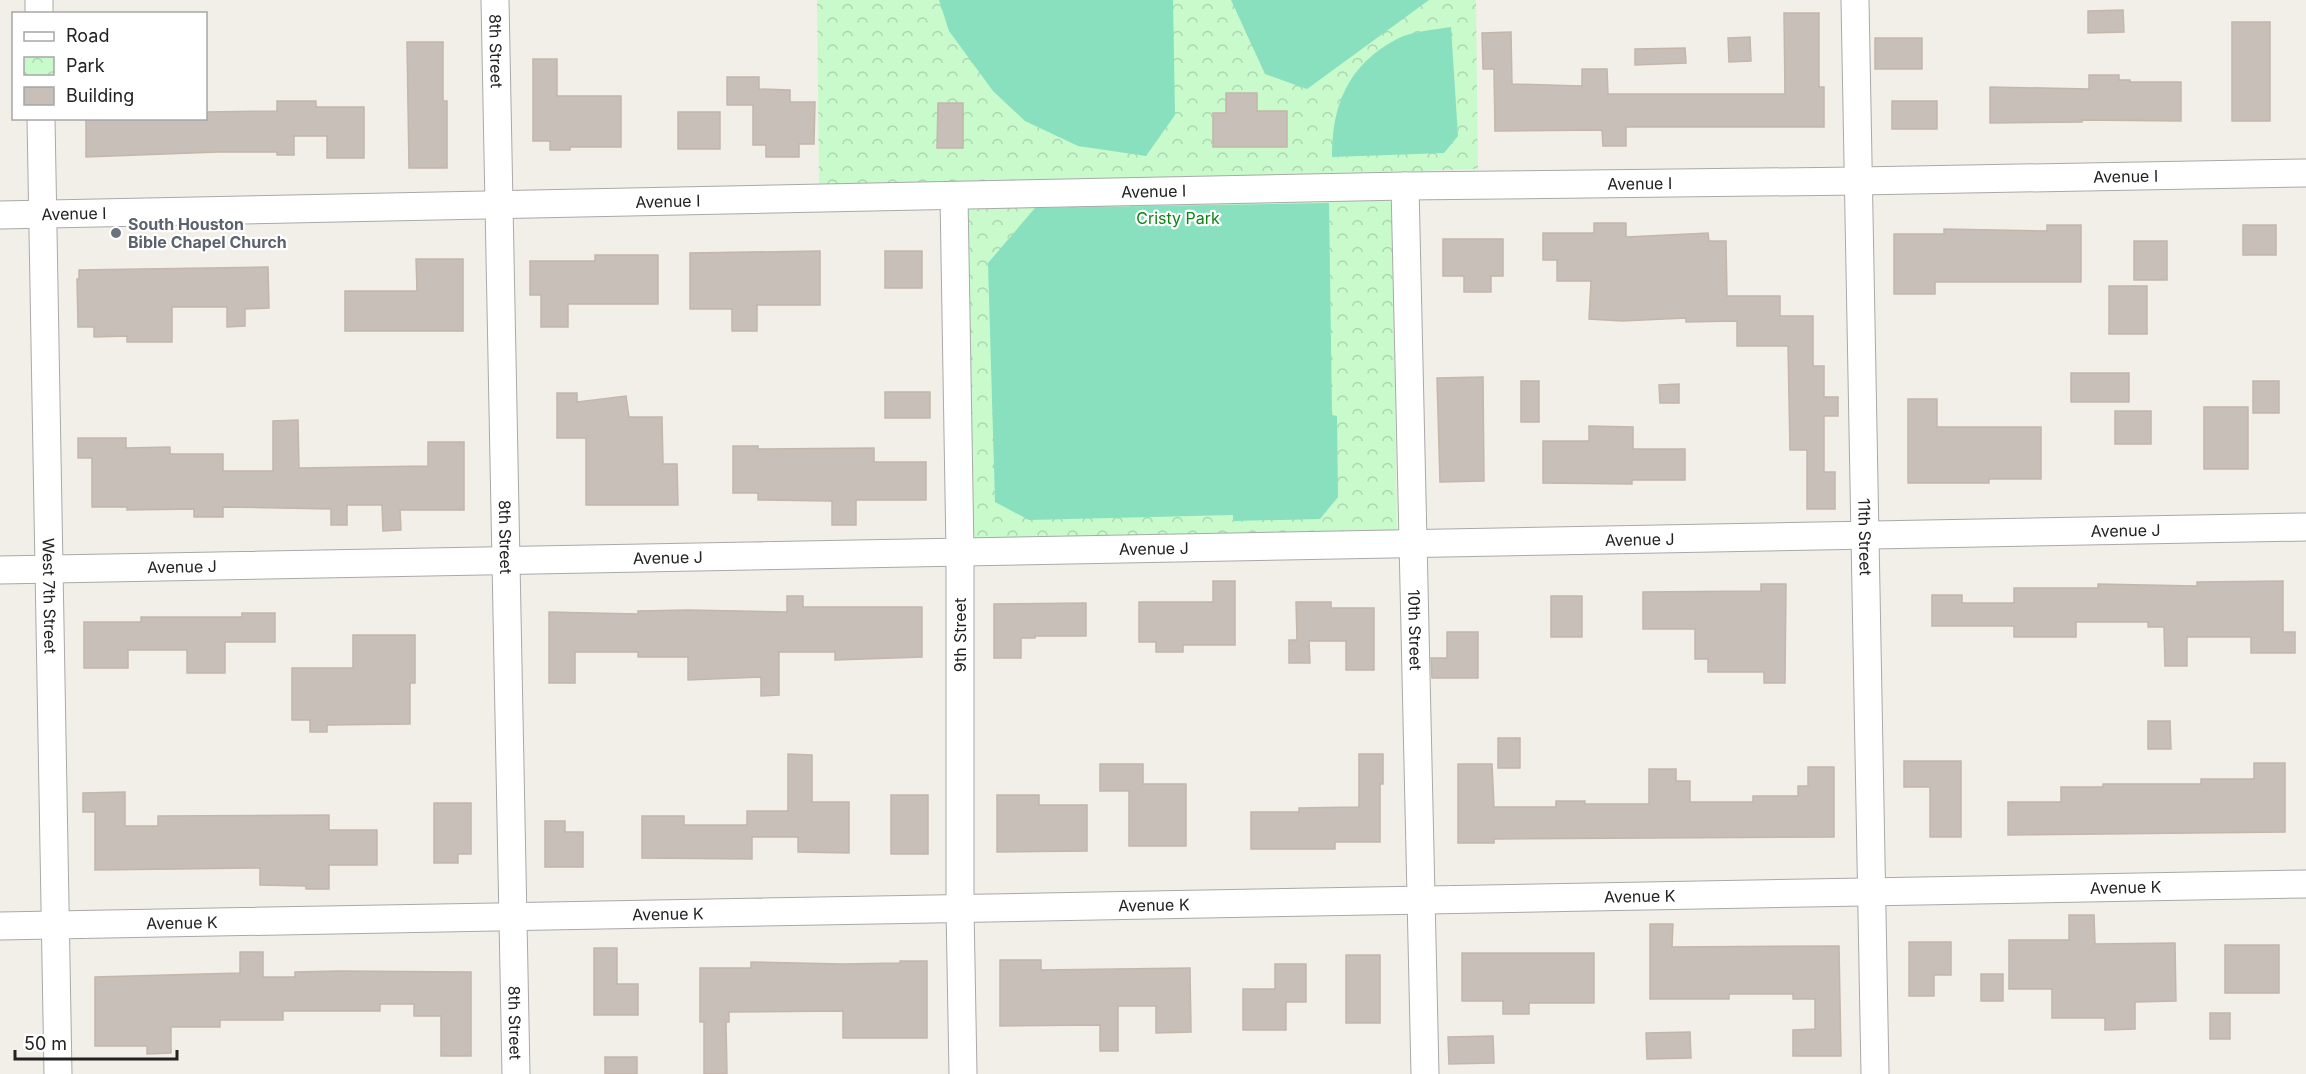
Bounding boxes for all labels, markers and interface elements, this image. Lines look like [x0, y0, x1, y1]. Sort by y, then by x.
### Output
legend [12, 12, 207, 120]
street label: 8th Street [485, 14, 507, 88]
text: Road [66, 25, 109, 46]
text: Park [66, 55, 105, 76]
text: Building [66, 85, 134, 106]
street label: Avenue I [2093, 166, 2158, 187]
street label: Avenue I [1607, 173, 1672, 194]
street label: Avenue I [1121, 181, 1186, 202]
street label: Avenue I [635, 191, 701, 212]
street label: Avenue I [41, 203, 107, 224]
park label: Cristy Park [1136, 208, 1220, 228]
place label: South Houston Bible Chapel Church [128, 214, 287, 252]
marker: South Houston Bible Chapel Church [109, 226, 123, 240]
street label: 11th Street [1854, 498, 1876, 576]
street label: 8th Street [495, 500, 516, 574]
street label: Avenue J [2091, 520, 2161, 541]
street label: Avenue J [1605, 529, 1675, 550]
street label: West 7th Street [38, 538, 61, 654]
street label: Avenue J [1119, 538, 1189, 559]
street label: Avenue J [633, 547, 703, 568]
street label: Avenue J [147, 556, 217, 577]
street label: 10th Street [1404, 589, 1426, 671]
street label: 9th Street [950, 598, 970, 672]
street label: Avenue K [2090, 877, 2162, 898]
street label: Avenue K [1604, 885, 1676, 907]
street label: Avenue K [1118, 894, 1190, 916]
street label: Avenue K [632, 903, 704, 924]
street label: Avenue K [146, 912, 218, 933]
street label: 8th Street [504, 985, 526, 1060]
scale bar [15, 1023, 177, 1061]
text: 50 m [24, 1033, 67, 1054]

